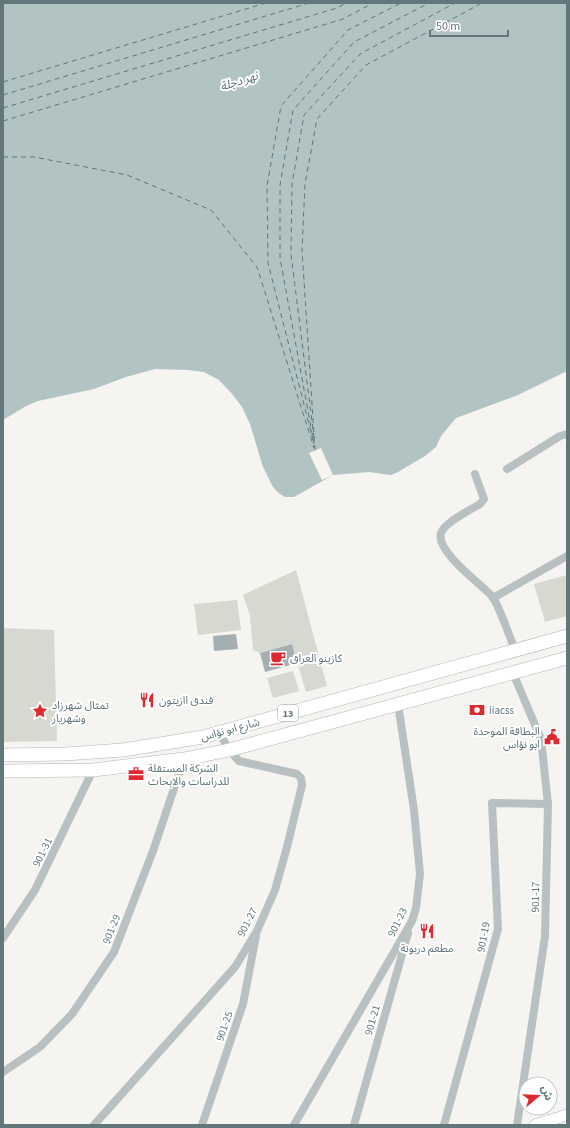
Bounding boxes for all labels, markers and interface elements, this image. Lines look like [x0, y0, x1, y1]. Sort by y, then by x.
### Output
scale bar [430, 12, 508, 38]
text: 50 m [436, 18, 460, 35]
water label: نهر دجلة [218, 67, 261, 96]
cafe icon: كازينو العراق [269, 649, 287, 667]
place label: كازينو العراق [290, 651, 343, 666]
restaurant icon: فندق اازيتون [138, 691, 156, 709]
place label: فندق اازيتون [159, 693, 213, 708]
place label: تمثال شهرزاد وشهريار [51, 698, 109, 726]
bank icon: iiacss [468, 701, 486, 719]
place icon: تمثال شهرزاد وشهريار [31, 702, 49, 720]
place label: iiacss [489, 703, 515, 718]
road number: 13 [278, 705, 298, 721]
street label: شارع ابو نؤاس [199, 714, 262, 745]
place label: البطاقة الموحدة ابو نؤاس [473, 724, 540, 752]
public building icon: البطاقة الموحدة ابو نؤاس [543, 728, 561, 746]
place label: الشركة المستقلة للدراسات والابحاث [148, 761, 230, 789]
office icon: الشركة المستقلة للدراسات والابحاث [127, 765, 145, 783]
street label: 901-31 [29, 835, 56, 869]
street label: 901-17 [528, 881, 543, 913]
street label: 901-27 [234, 905, 261, 939]
street label: 901-23 [384, 905, 411, 939]
street label: 901-29 [99, 912, 124, 946]
street label: 901-19 [473, 921, 494, 954]
restaurant icon: مطعم دربونة [418, 922, 436, 940]
place label: مطعم دربونة [400, 941, 454, 957]
street label: 901-21 [361, 1003, 384, 1037]
street label: 901-25 [212, 1009, 237, 1043]
north arrow [518, 1076, 558, 1116]
text: ش [537, 1083, 557, 1102]

